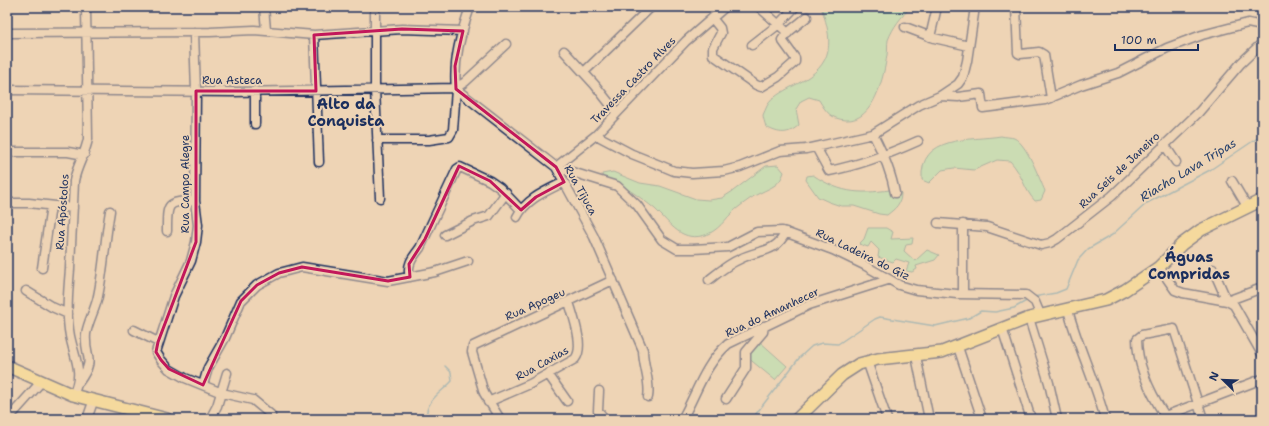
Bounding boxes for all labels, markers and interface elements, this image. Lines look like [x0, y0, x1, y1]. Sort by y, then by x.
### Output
scale bar [1115, 26, 1198, 52]
text: 100 m [1121, 32, 1157, 48]
street label: Travessa Castro Alves [588, 33, 679, 127]
street label: Rua Asteca [202, 73, 262, 88]
district label: Alto da Conquista [307, 94, 385, 131]
street label: Rua Seis de Janeiro [1076, 129, 1163, 212]
street label: Rua Campo Alegre [178, 135, 193, 233]
water label: Riacho Lava Tripas [1137, 135, 1239, 205]
street label: Rua Tijuca [561, 162, 601, 218]
street label: Rua Apóstolos [52, 173, 73, 251]
street label: Rua Ladeira do Giz [813, 225, 912, 284]
district label: Águas Compridas [1148, 246, 1230, 284]
street label: Rua do Amanhecer [723, 284, 821, 341]
street label: Rua Apogeu [503, 285, 568, 324]
street label: Rua Caxias [513, 343, 572, 384]
north arrow [1203, 360, 1243, 400]
text: N [1206, 369, 1223, 383]

